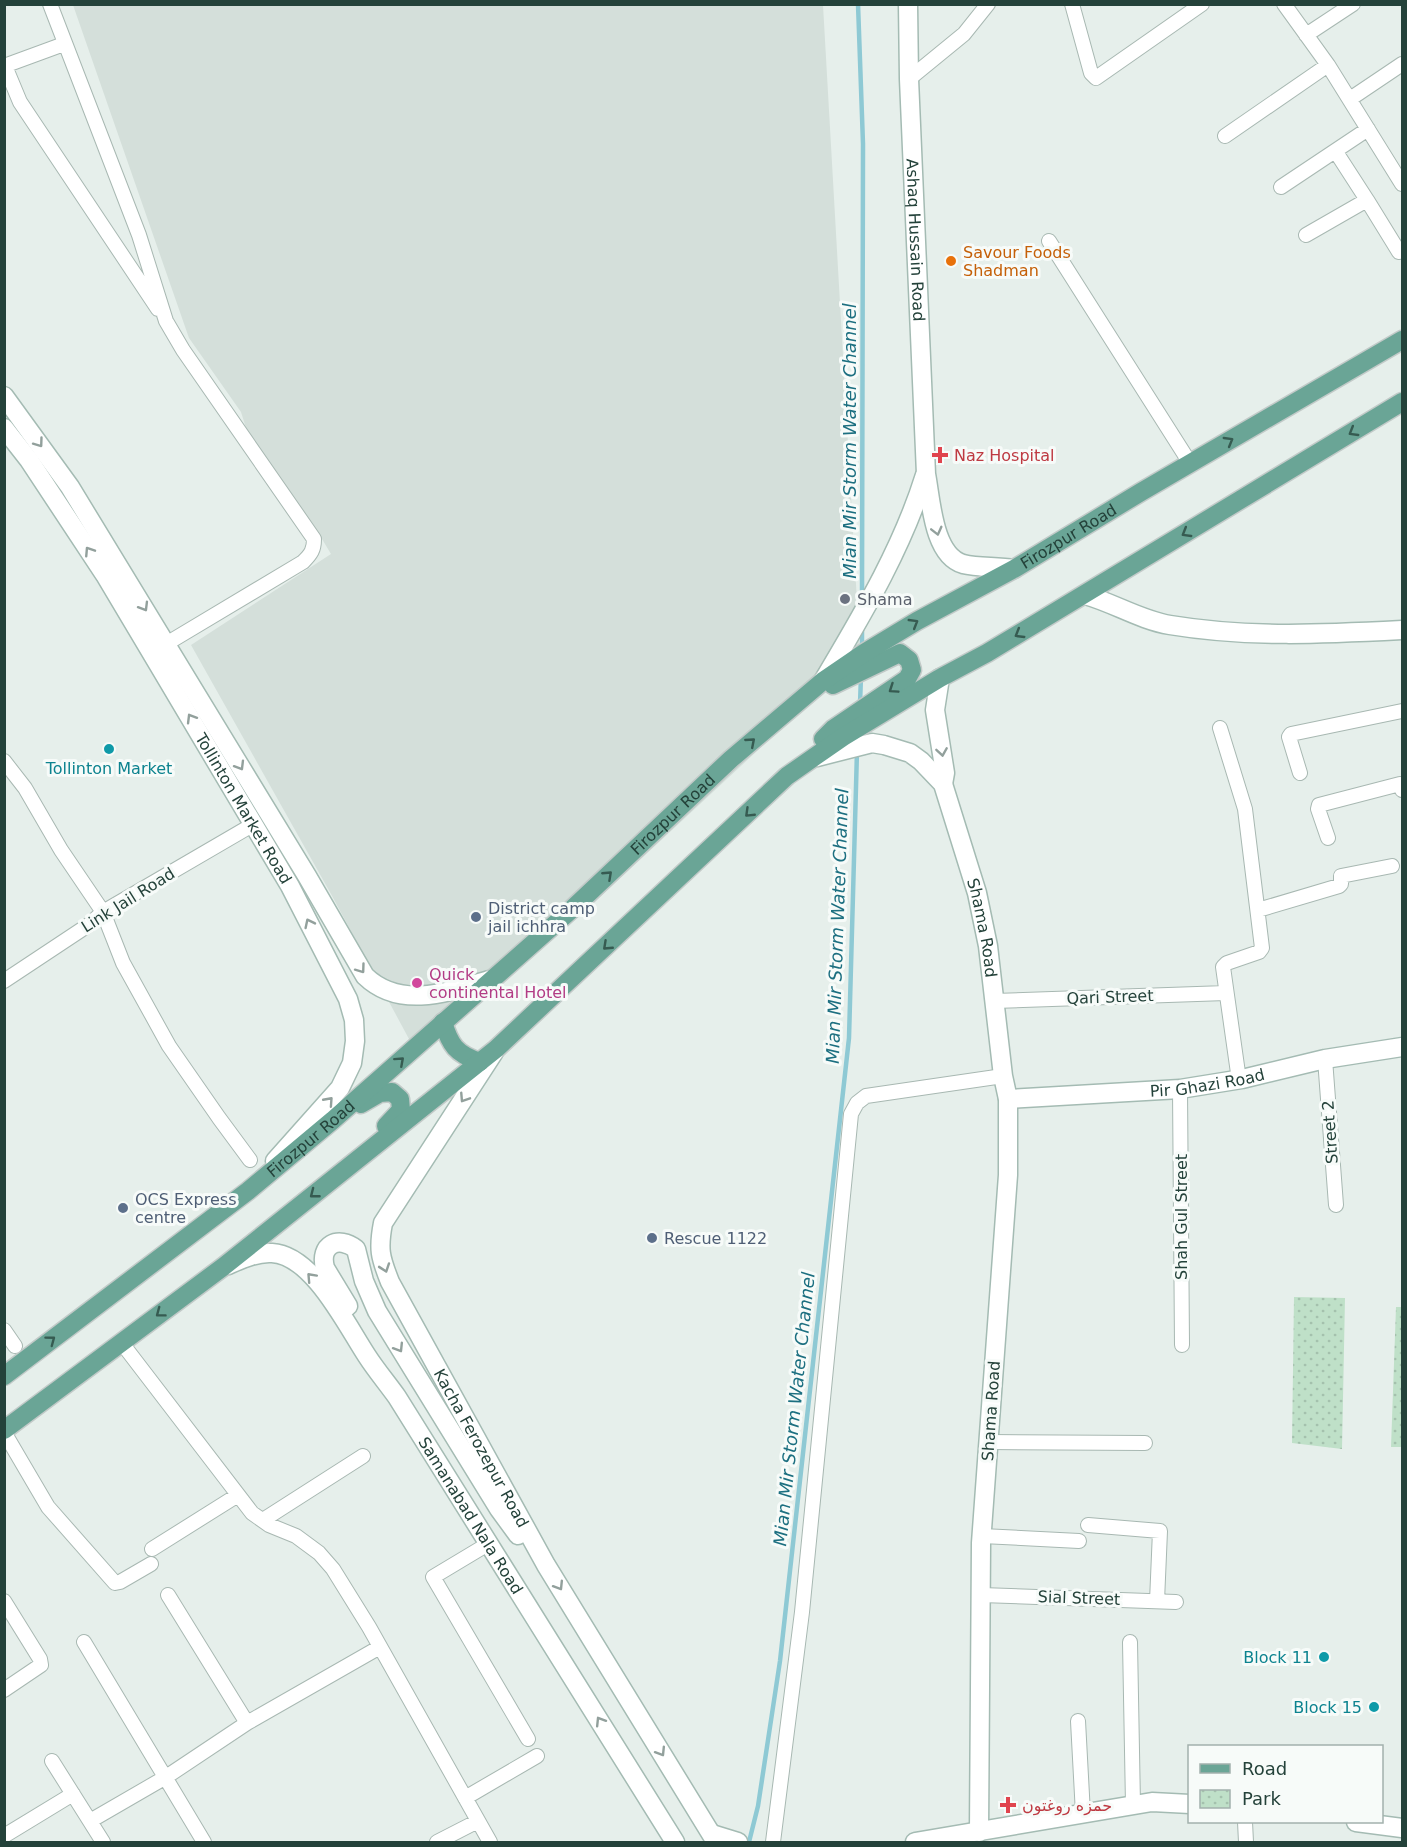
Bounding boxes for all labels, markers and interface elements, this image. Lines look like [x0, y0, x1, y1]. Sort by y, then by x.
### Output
street label: Ashaq Hussain Road [903, 158, 929, 322]
place label: Savour Foods Shadman [963, 243, 1071, 280]
marker: Savour Foods Shadman [944, 254, 958, 268]
water label: Mian Mir Storm Water Channel [839, 303, 860, 579]
one-way arrow [1348, 425, 1359, 436]
one-way arrow [31, 437, 42, 448]
one-way arrow [1222, 437, 1233, 448]
marker: Naz Hospital [931, 446, 949, 464]
place label: Naz Hospital [954, 446, 1055, 465]
street label: Firozpur Road [1017, 500, 1120, 573]
one-way arrow [930, 526, 943, 536]
one-way arrow [1182, 526, 1192, 538]
one-way arrow [85, 547, 96, 558]
place label: Shama [857, 590, 913, 609]
marker: Shama [838, 592, 852, 606]
one-way arrow [136, 601, 147, 612]
one-way arrow [908, 618, 918, 630]
one-way arrow [1015, 627, 1025, 639]
one-way arrow [889, 681, 900, 692]
one-way arrow [186, 714, 198, 724]
street label: Tollinton Market Road [191, 729, 296, 887]
one-way arrow [744, 738, 755, 749]
marker: Tollinton Market [102, 742, 116, 756]
one-way arrow [935, 748, 947, 757]
place label: Tollinton Market [45, 759, 172, 778]
one-way arrow [232, 760, 244, 770]
street label: Firozpur Road [626, 770, 719, 858]
water label: Mian Mir Storm Water Channel [822, 788, 852, 1064]
one-way arrow [745, 805, 756, 816]
street label: Link Jail Road [78, 864, 178, 936]
one-way arrow [601, 871, 611, 882]
street label: Shama Road [963, 876, 1001, 978]
place label: District camp jail ichhra [487, 899, 595, 936]
marker: District camp jail ichhra [469, 910, 483, 924]
one-way arrow [304, 919, 316, 930]
one-way arrow [604, 939, 615, 950]
one-way arrow [354, 963, 365, 974]
place label: Quick continental Hotel [429, 965, 567, 1002]
marker: Quick continental Hotel [410, 976, 424, 990]
street label: Qari Street [1066, 986, 1154, 1008]
one-way arrow [393, 1057, 404, 1068]
street label: Pir Ghazi Road [1149, 1064, 1266, 1100]
one-way arrow [459, 1092, 471, 1102]
street label: Firozpur Road [263, 1096, 358, 1181]
one-way arrow [322, 1097, 333, 1107]
street label: Street 2 [1318, 1099, 1342, 1165]
street label: Shah Gul Street [1172, 1154, 1191, 1280]
one-way arrow [310, 1186, 321, 1197]
place label: OCS Express centre [135, 1190, 236, 1227]
marker: OCS Express centre [116, 1201, 130, 1215]
place label: Rescue 1122 [664, 1229, 767, 1248]
marker: Rescue 1122 [645, 1231, 659, 1245]
one-way arrow [378, 1262, 391, 1273]
water label: Mian Mir Storm Water Channel [769, 1271, 819, 1547]
one-way arrow [307, 1273, 318, 1283]
one-way arrow [155, 1306, 166, 1317]
one-way arrow [44, 1337, 55, 1348]
one-way arrow [392, 1342, 404, 1352]
street label: Shama Road [978, 1360, 1004, 1462]
street label: Kacha Ferozepur Road [430, 1365, 533, 1531]
street label: Samanabad Nala Road [415, 1433, 527, 1598]
one-way arrow [551, 1580, 563, 1590]
street label: Sial Street [1037, 1587, 1121, 1609]
place label: Block 11 [1243, 1648, 1312, 1667]
marker: Block 11 [1317, 1650, 1331, 1664]
place label: Block 15 [1293, 1698, 1362, 1717]
marker: Block 15 [1367, 1700, 1381, 1714]
one-way arrow [597, 1717, 608, 1728]
legend [1188, 1745, 1383, 1823]
one-way arrow [654, 1746, 666, 1756]
text: Road [1242, 1758, 1287, 1779]
text: Park [1242, 1788, 1281, 1809]
marker: حمزه روغتون [999, 1796, 1017, 1814]
place label: حمزه روغتون [1022, 1796, 1112, 1816]

